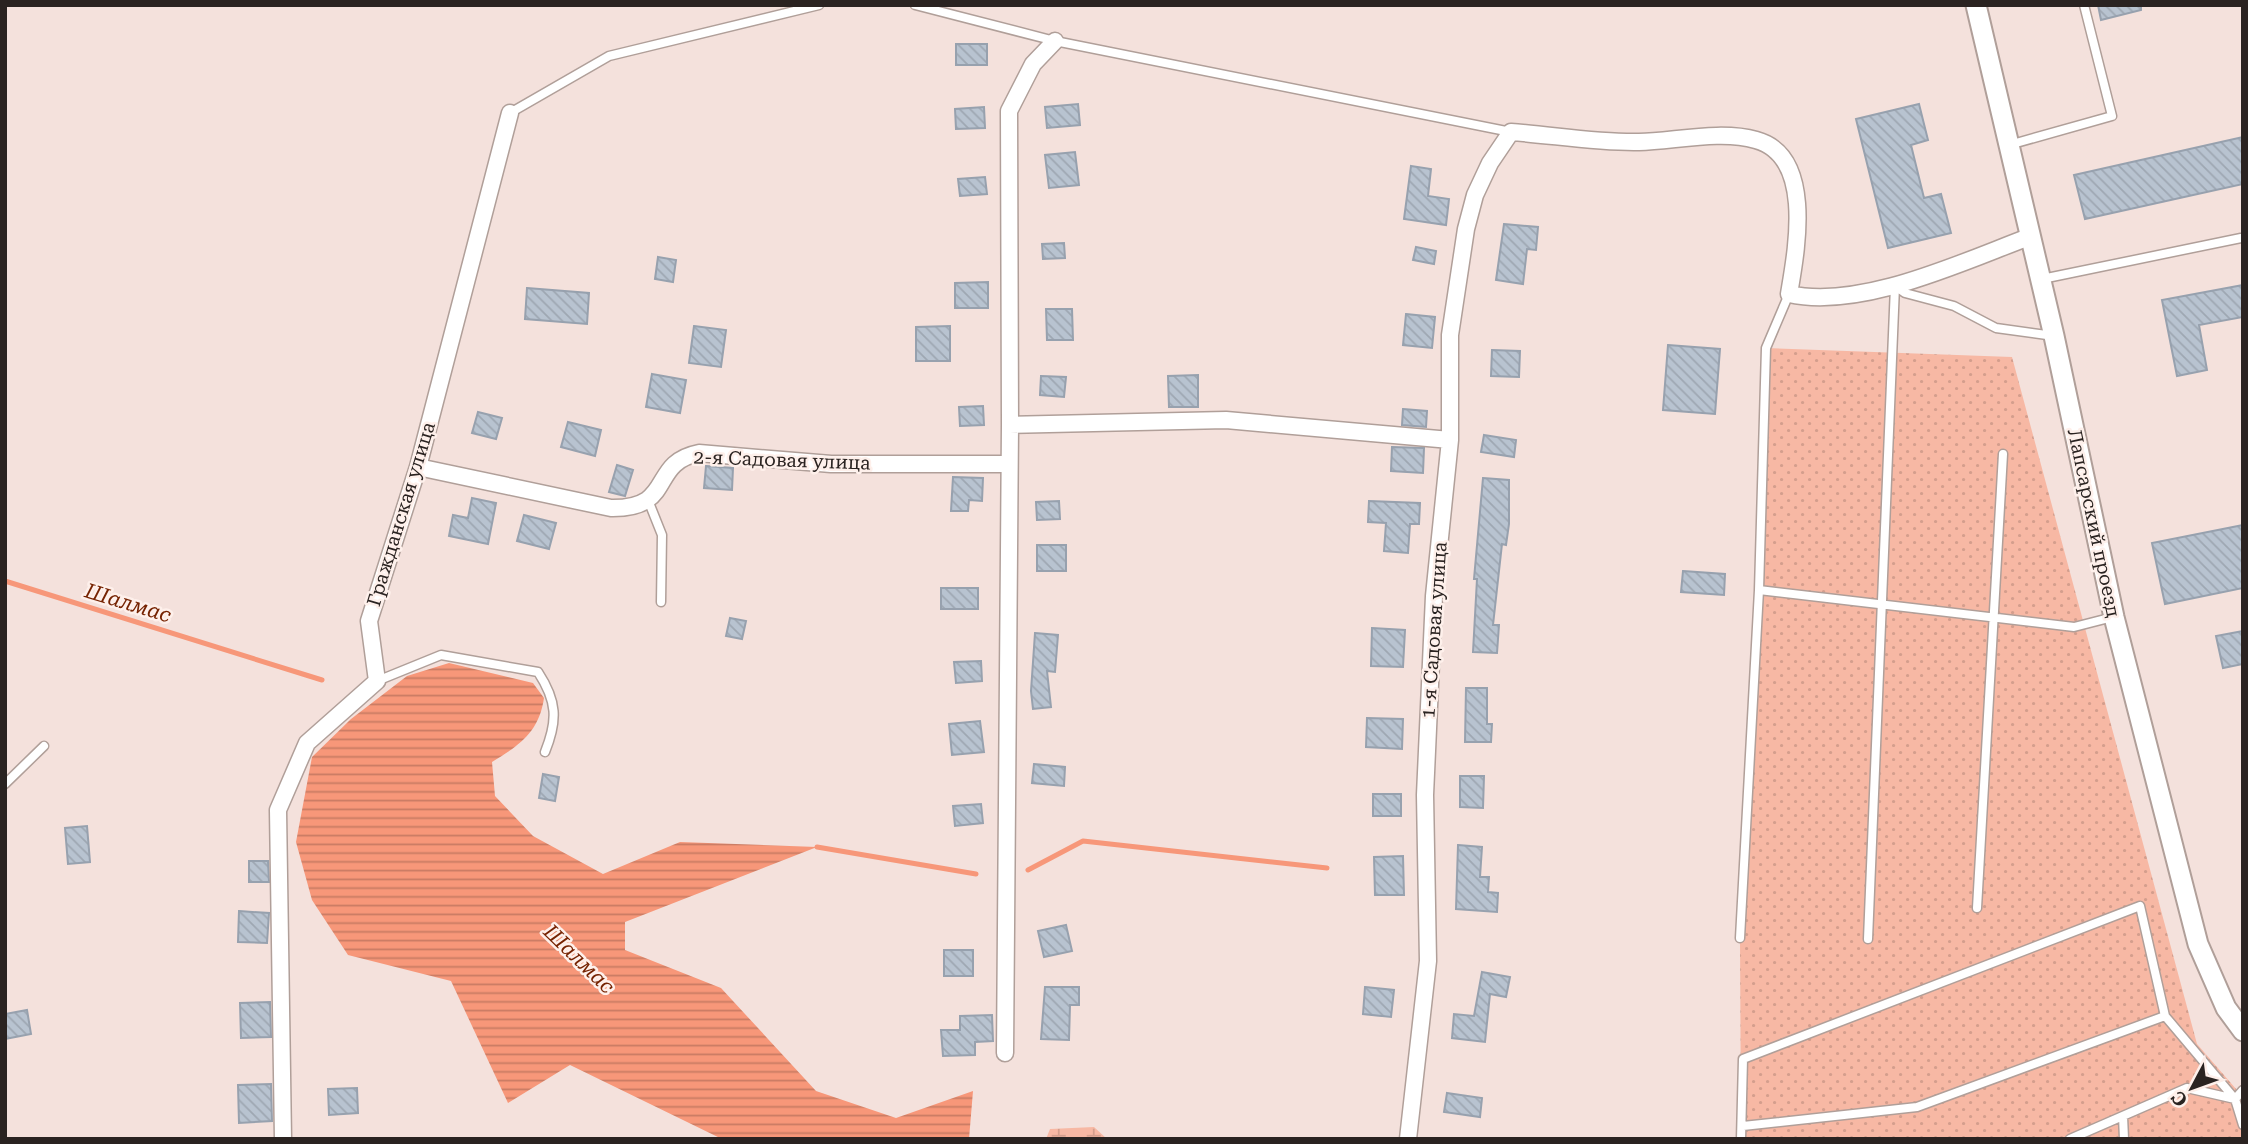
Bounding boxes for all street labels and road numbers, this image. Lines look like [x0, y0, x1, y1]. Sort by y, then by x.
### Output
street label: Гражданская улица [362, 418, 440, 609]
street label: Лапсарский проезд [2063, 427, 2125, 619]
street label: 2-я Садовая улица [693, 445, 872, 475]
street label: 1-я Садовая улица [1416, 540, 1452, 719]

